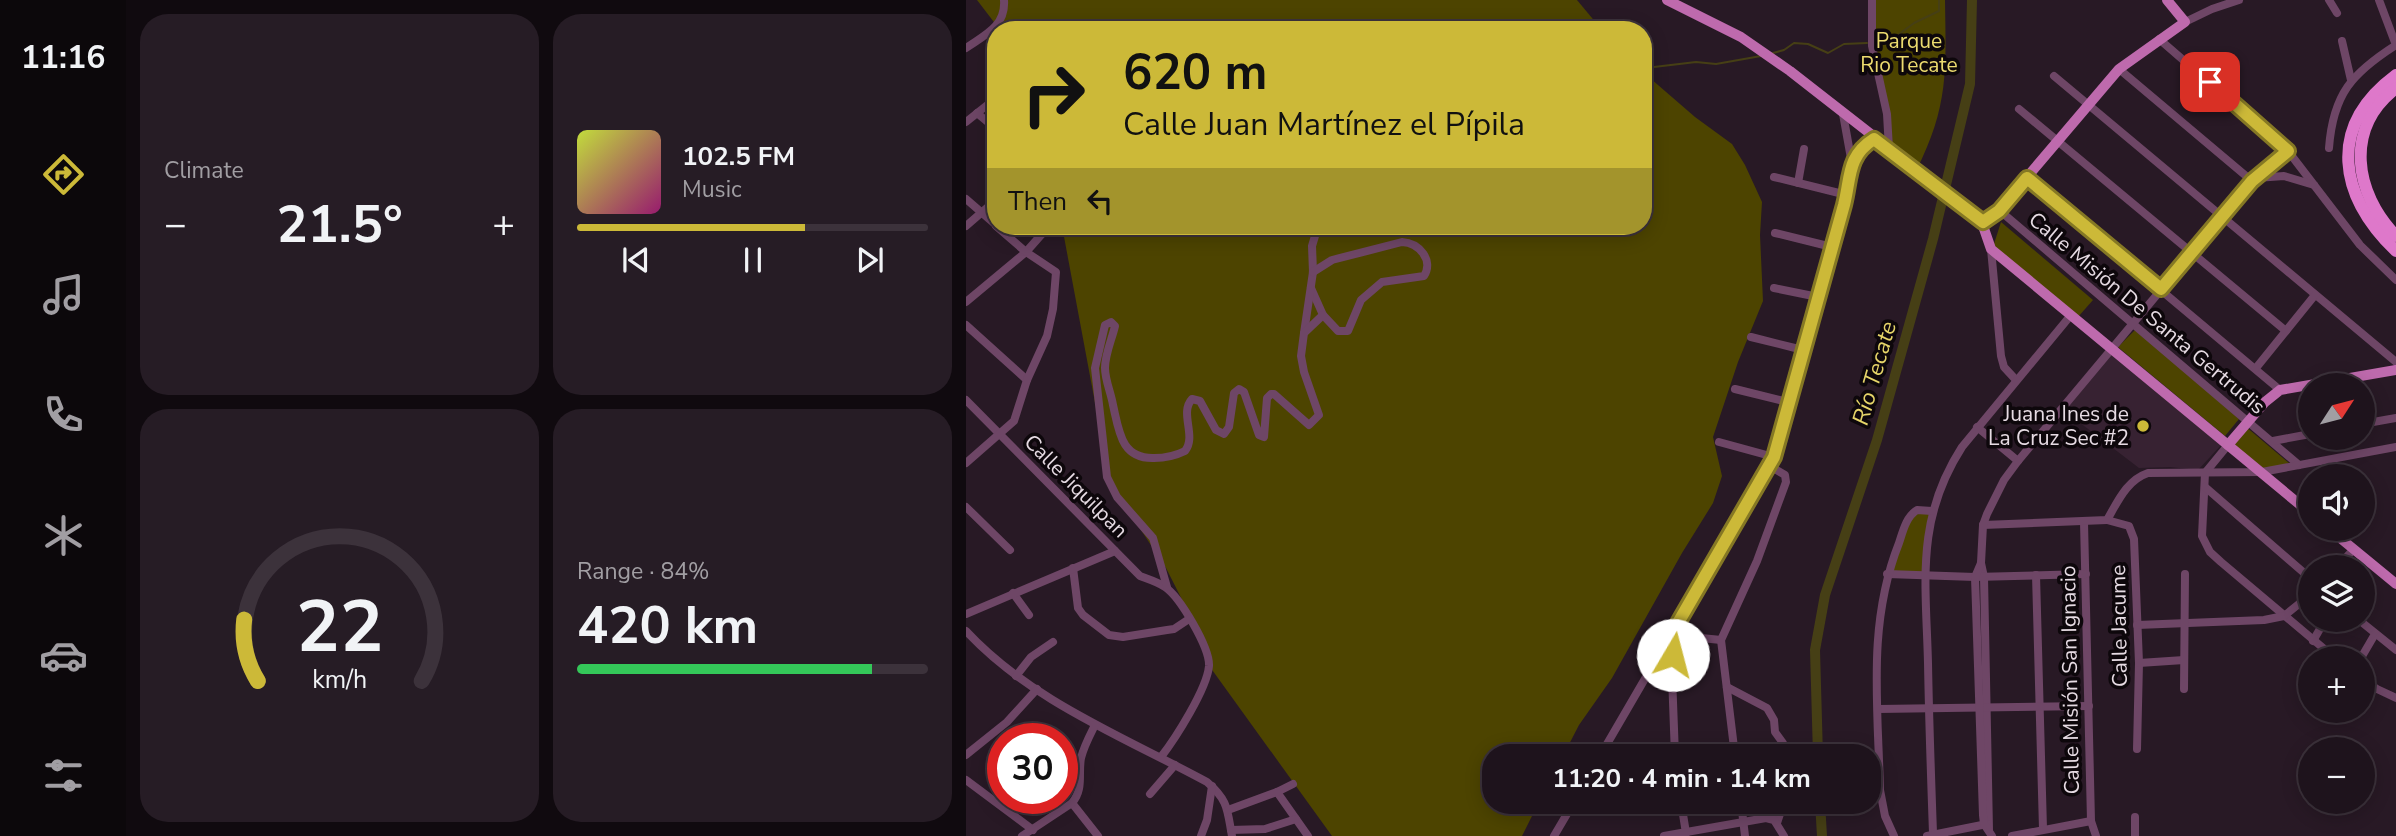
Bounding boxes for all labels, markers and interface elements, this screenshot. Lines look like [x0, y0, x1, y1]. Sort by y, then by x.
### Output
park label: Parque Rio Tecate [1860, 27, 1958, 79]
text: 11:16 [21, 36, 105, 79]
text: 620 m [1123, 39, 1267, 106]
icon: right [1008, 49, 1099, 140]
pin [2180, 52, 2240, 112]
icon: arrive [2191, 63, 2229, 101]
text: Calle Juan Martínez el Pípila [1123, 103, 1525, 146]
text: 102.5 FM [682, 139, 795, 174]
icon: directions [39, 150, 88, 199]
text: Climate [164, 155, 244, 186]
text: Music [682, 174, 742, 205]
icon: left [1081, 182, 1119, 220]
text: Then [1008, 184, 1067, 219]
text: 21.5° [276, 189, 403, 260]
text: − [164, 199, 187, 250]
text: + [492, 199, 515, 250]
street label: Calle Misión De Santa Gertrudis [2023, 206, 2271, 420]
icon: previous [617, 241, 655, 279]
icon: pause [734, 241, 772, 279]
icon: next [851, 241, 889, 279]
icon: music [39, 270, 88, 319]
water label: Río Tecate [1845, 318, 1904, 429]
north arrow [2298, 373, 2375, 450]
map controls [2298, 373, 2375, 814]
icon: phone [39, 390, 88, 439]
place label: Juana Ines de La Cruz Sec #2 [1988, 400, 2129, 452]
marker: Juana Ines de La Cruz Sec #2 [2135, 418, 2151, 434]
street label: Calle Jiquilpan [1018, 428, 1134, 544]
button: sound [2298, 464, 2375, 541]
icon: climate [39, 511, 88, 560]
button: layers [2298, 555, 2375, 632]
text: Range · 84% [577, 556, 709, 587]
street label: Calle Misión San Ignacio [2054, 565, 2086, 795]
street label: Calle Jacume [2104, 565, 2134, 687]
text: 22 [296, 578, 383, 678]
text: 420 km [577, 590, 758, 661]
position arrow [1636, 618, 1710, 692]
icon: car [39, 631, 88, 680]
button: + [2298, 646, 2375, 723]
text: km/h [312, 663, 367, 697]
speed limit sign: 30 [987, 723, 1078, 814]
button: − [2298, 737, 2375, 814]
icon: filters [39, 751, 88, 800]
text: 11:20 · 4 min · 1.4 km [1552, 761, 1811, 796]

